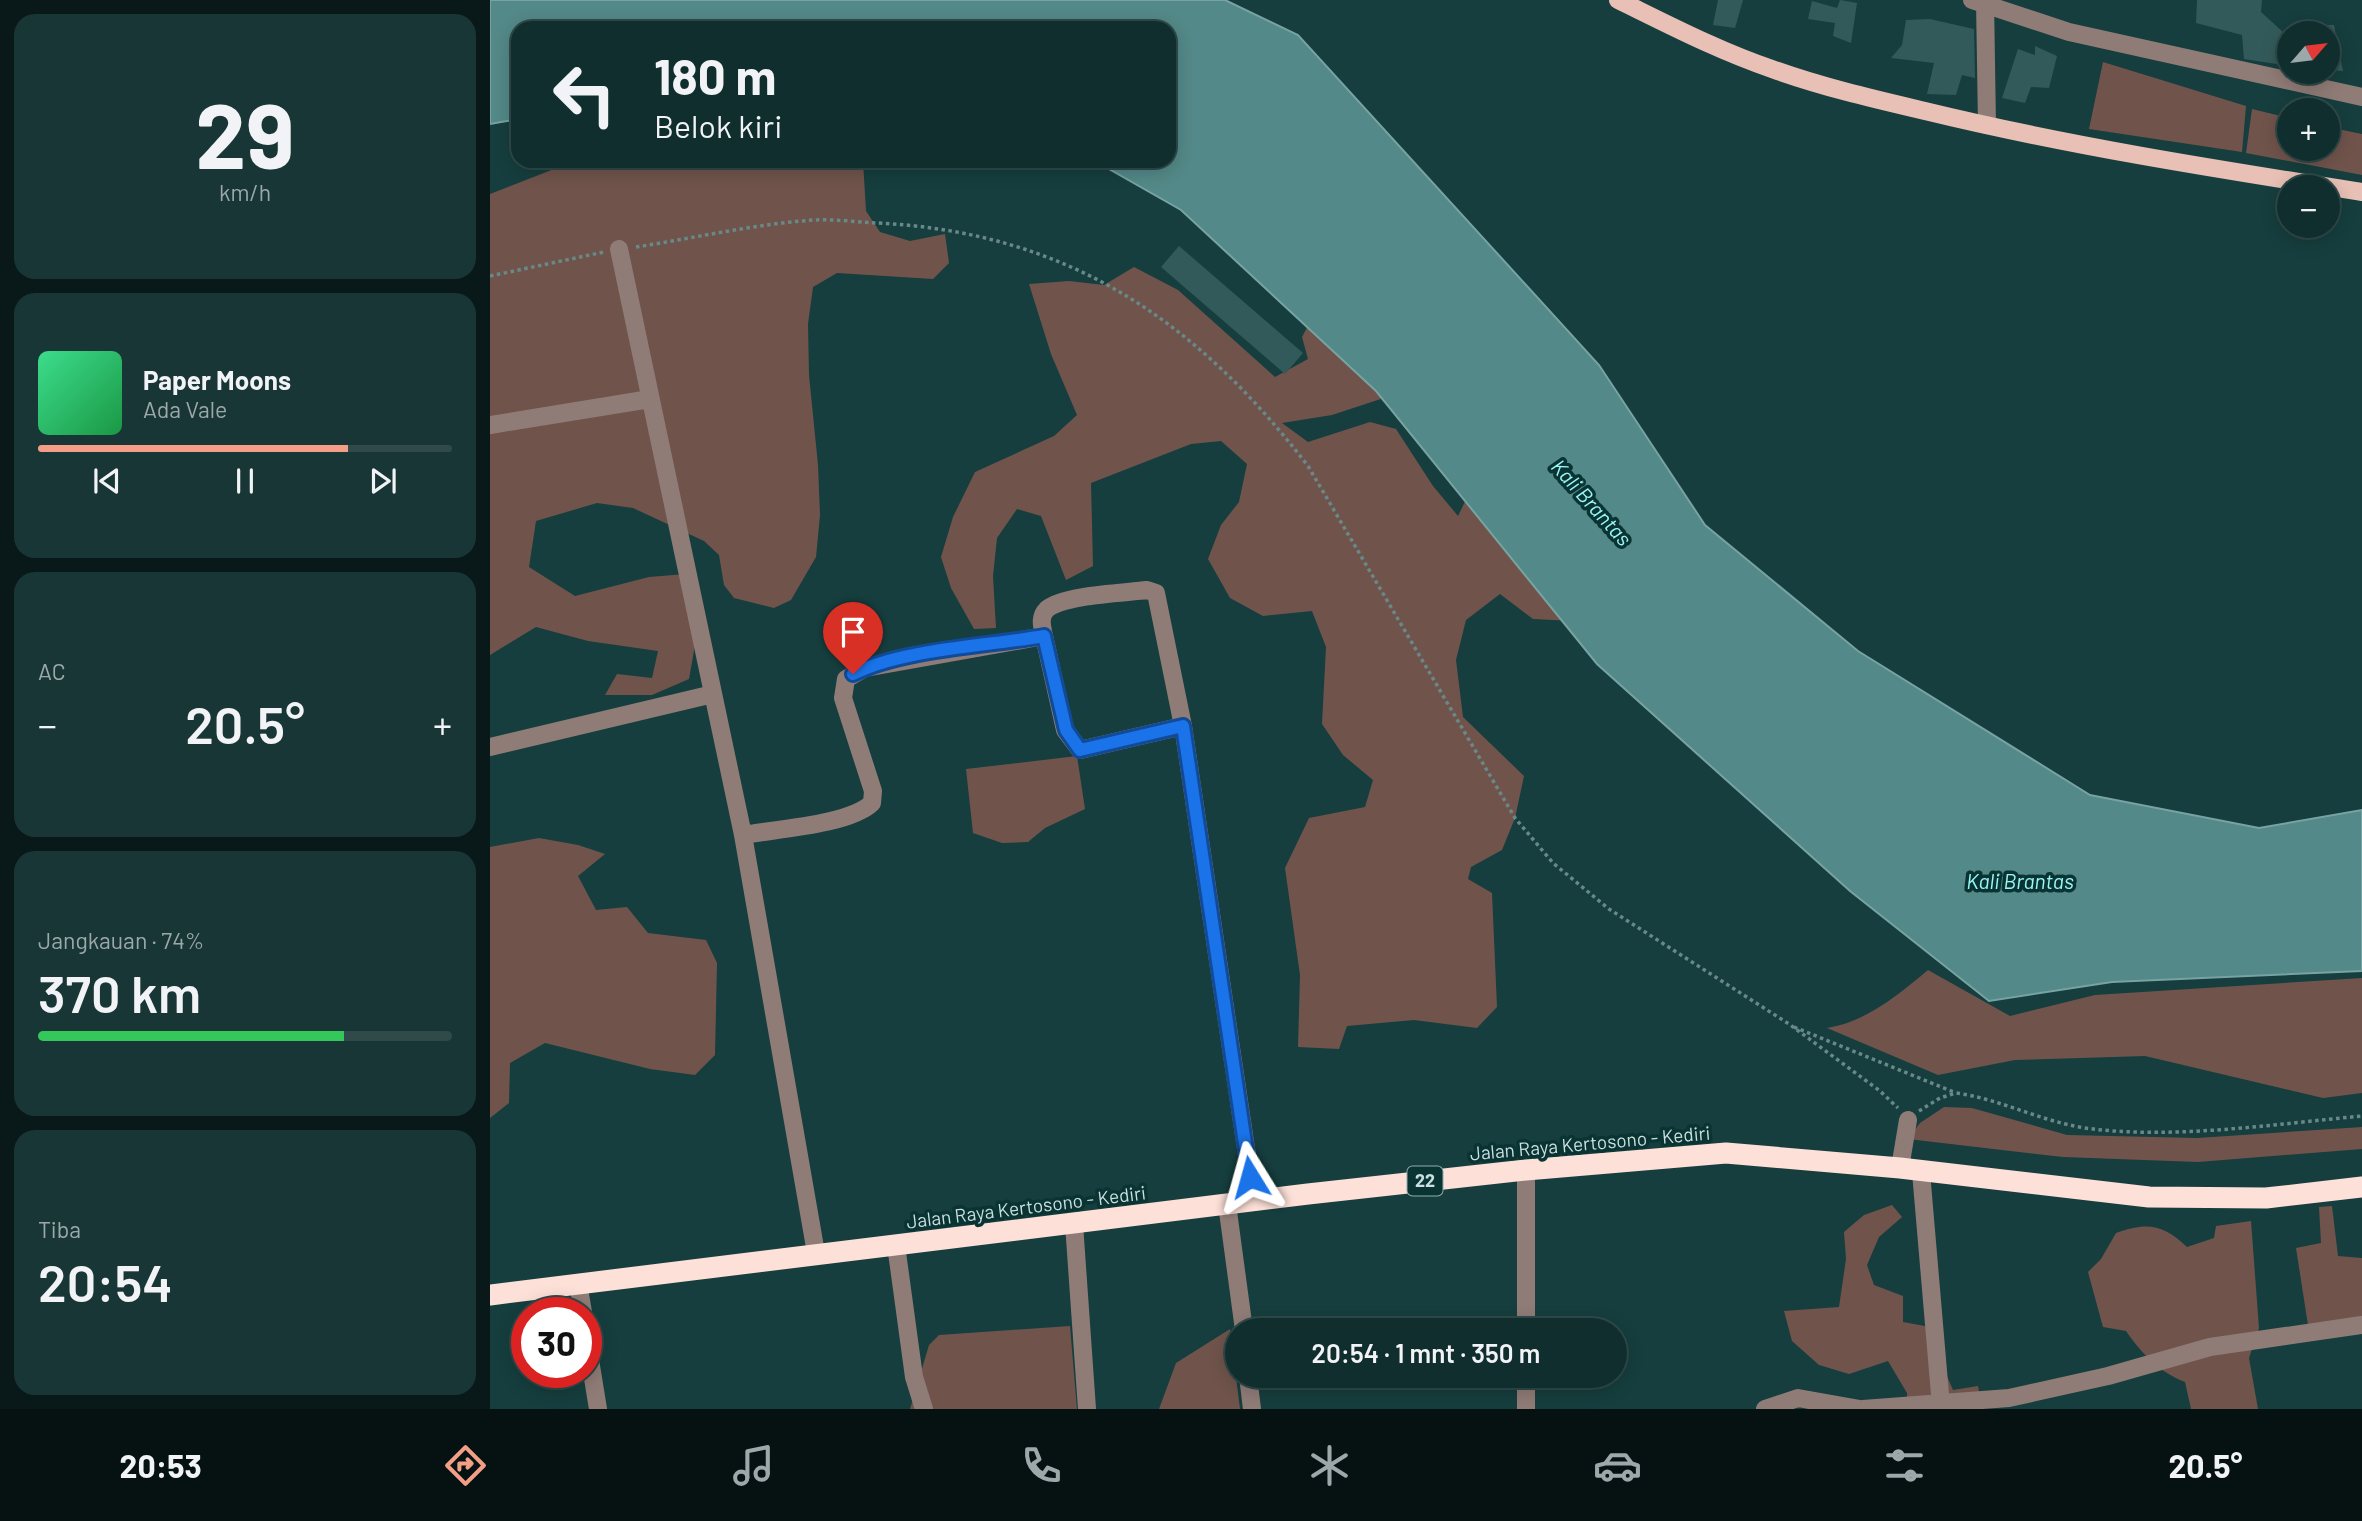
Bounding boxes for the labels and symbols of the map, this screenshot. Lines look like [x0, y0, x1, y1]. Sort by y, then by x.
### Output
north arrow [2277, 21, 2340, 84]
water label: Kali Brantas [1547, 454, 1637, 550]
pin [823, 602, 883, 674]
water label: Kali Brantas [1966, 868, 2074, 893]
street label: Jalan Raya Kertosono - Kediri [1469, 1121, 1711, 1164]
position arrow [1213, 1140, 1287, 1214]
road number: 22 [1408, 1166, 1443, 1196]
street label: Jalan Raya Kertosono - Kediri [905, 1180, 1147, 1233]
speed limit sign: 30 [511, 1297, 602, 1388]

